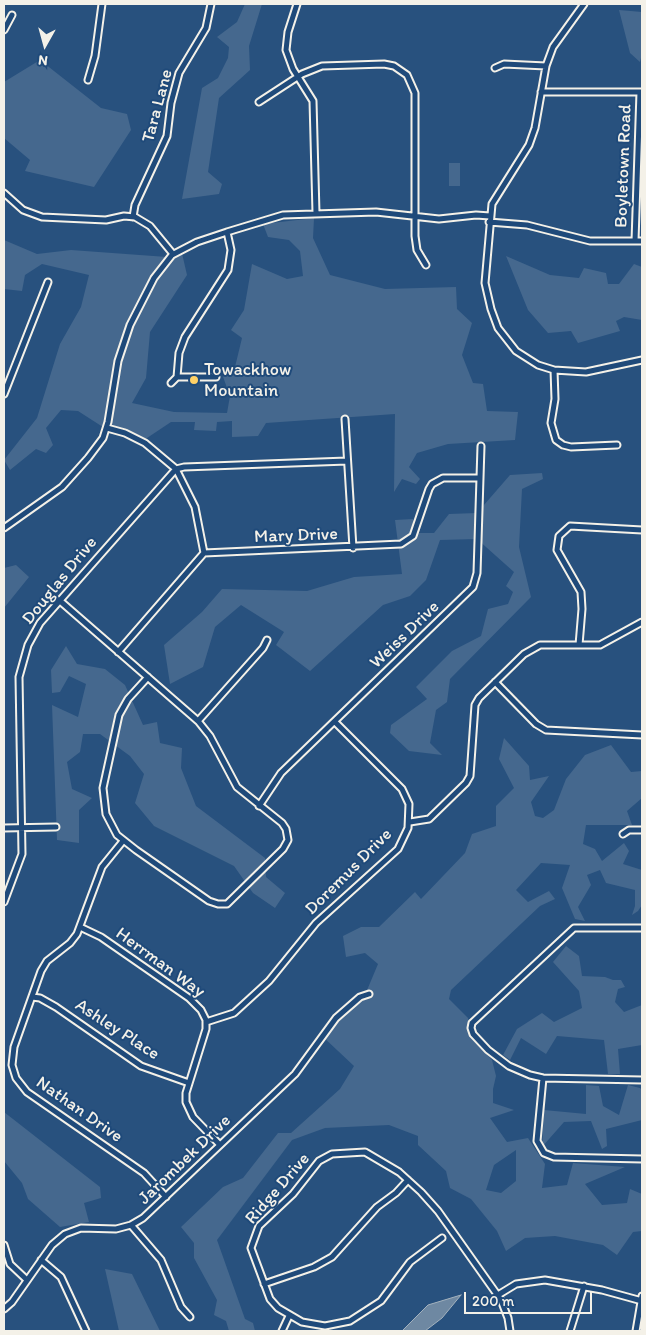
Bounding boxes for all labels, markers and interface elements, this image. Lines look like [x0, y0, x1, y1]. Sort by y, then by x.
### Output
north arrow [20, 20, 70, 70]
text: N [37, 51, 49, 69]
street label: Tara Lane [138, 67, 178, 145]
street label: Boyletown Road [611, 104, 637, 228]
place label: Towackhow Mountain [204, 359, 291, 402]
marker: Towackhow Mountain [188, 374, 200, 386]
street label: Mary Drive [254, 524, 338, 548]
street label: Douglas Drive [18, 532, 102, 630]
street label: Weiss Drive [366, 596, 444, 674]
street label: Doremus Drive [301, 824, 397, 920]
street label: Herrman Way [111, 923, 209, 1003]
street label: Ashley Place [71, 995, 163, 1065]
street label: Nathan Drive [31, 1072, 127, 1148]
street label: Jarombek Drive [134, 1110, 236, 1210]
street label: Ridge Drive [241, 1149, 315, 1229]
scale bar [466, 1282, 594, 1314]
text: 200 m [472, 1292, 514, 1310]

